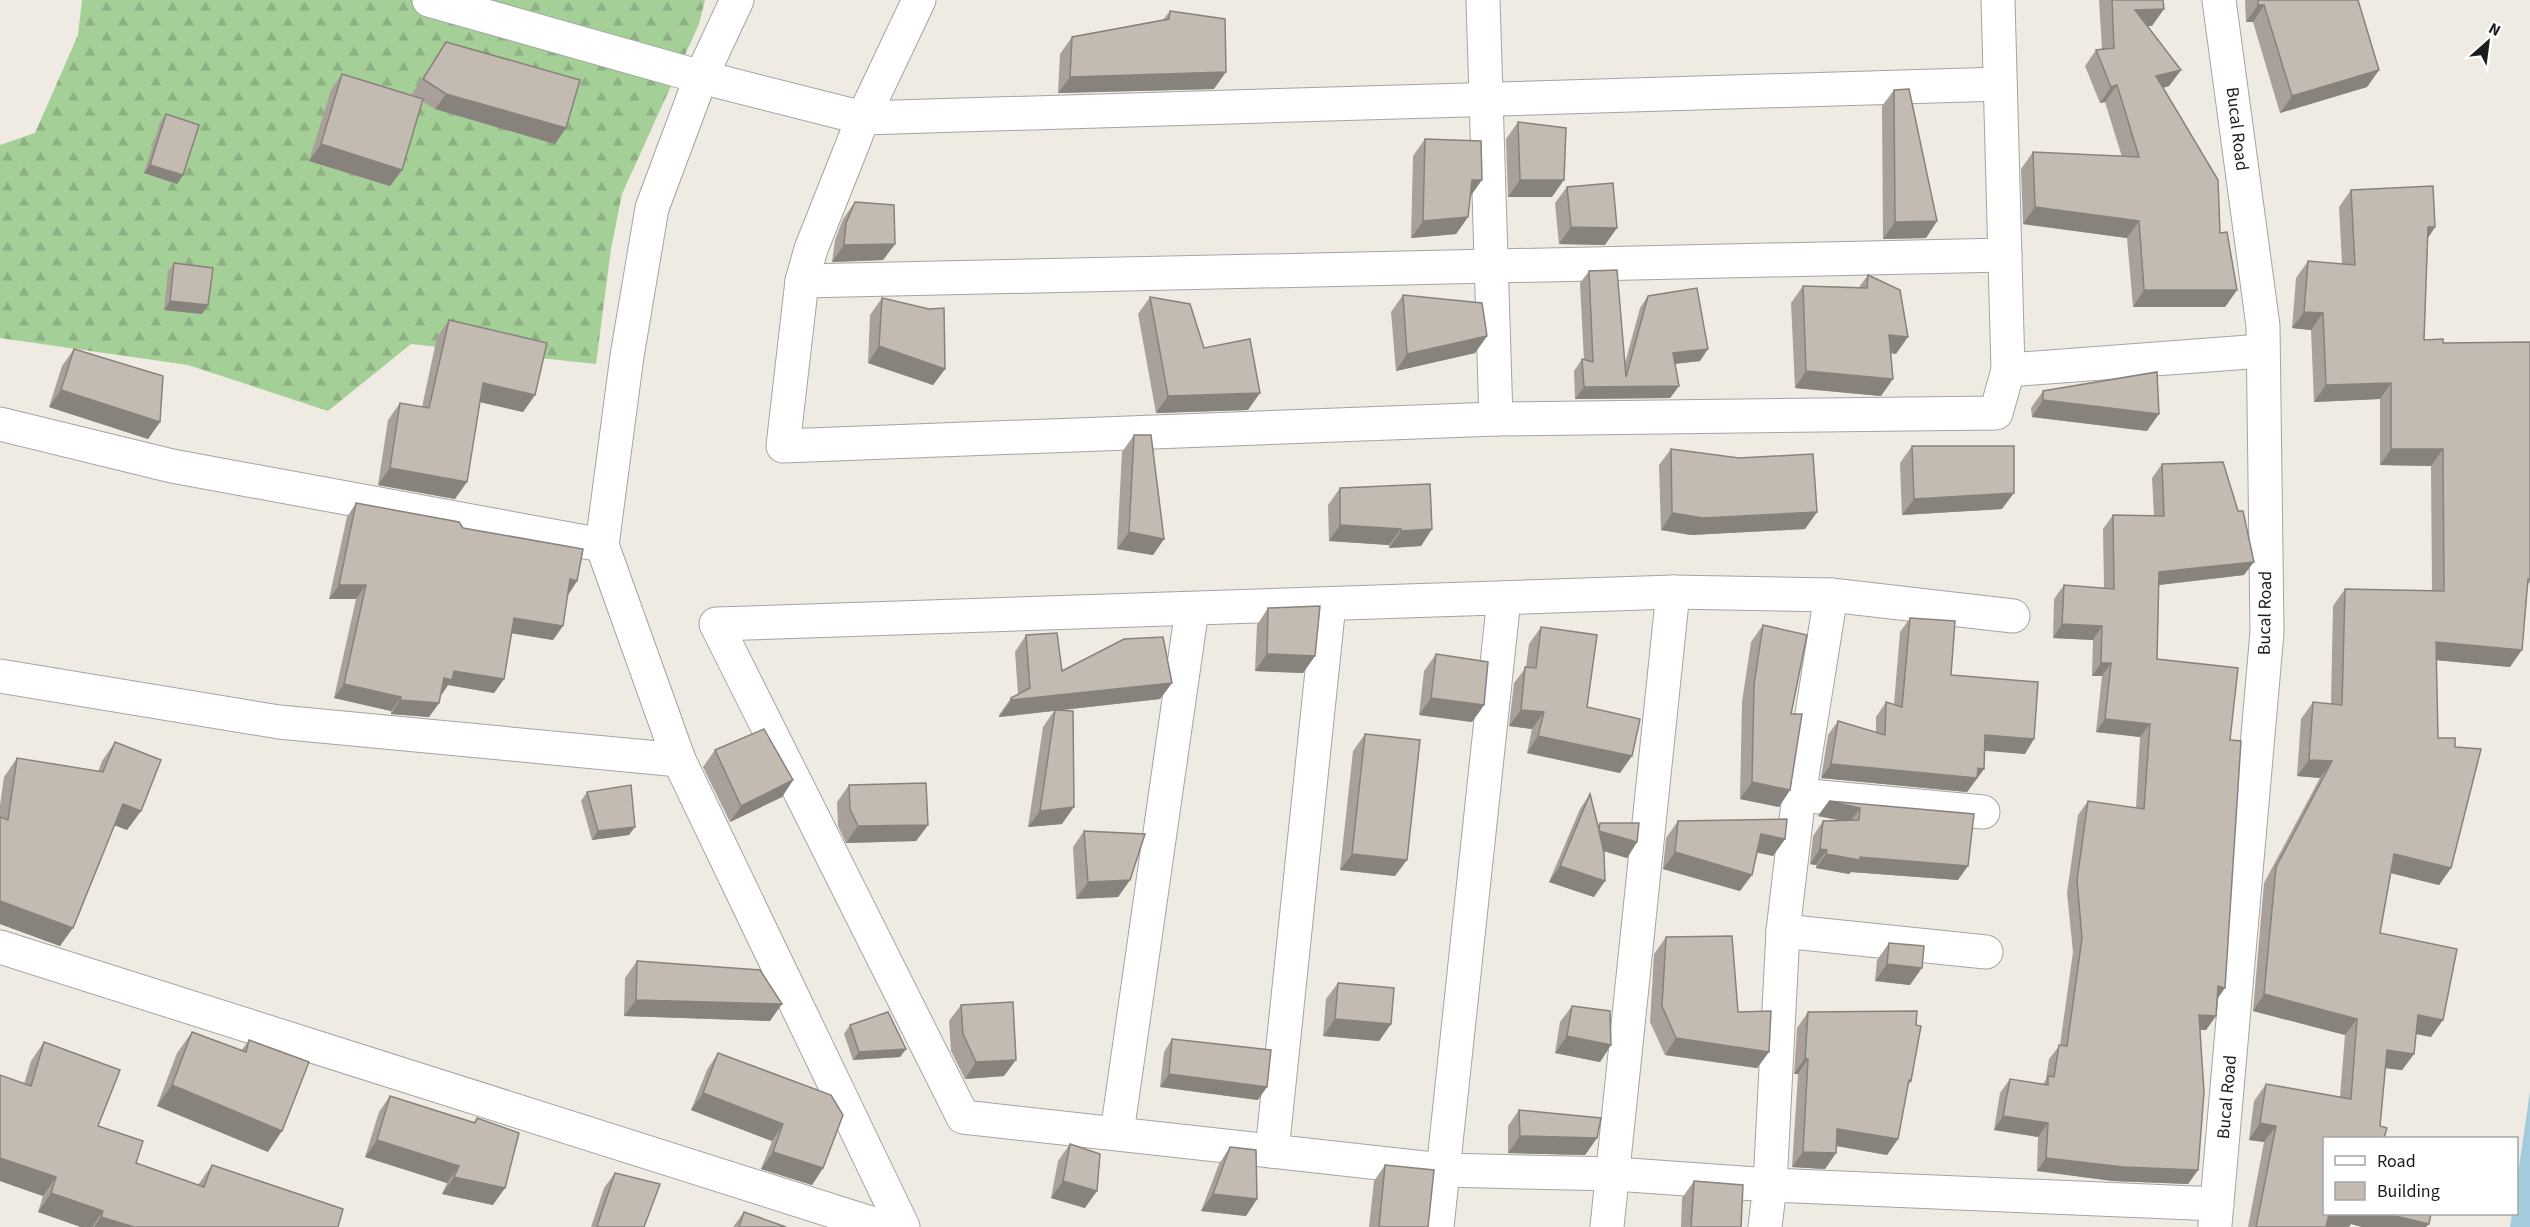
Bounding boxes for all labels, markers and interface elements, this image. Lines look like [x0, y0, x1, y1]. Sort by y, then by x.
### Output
north arrow [2458, 12, 2518, 72]
text: N [2485, 17, 2504, 42]
street label: Bucal Road [2219, 86, 2255, 172]
street label: Bucal Road [2252, 571, 2278, 655]
street label: Bucal Road [2211, 1054, 2243, 1140]
legend [2323, 1137, 2518, 1215]
text: Road [2377, 1149, 2416, 1174]
text: Building [2377, 1179, 2440, 1204]

